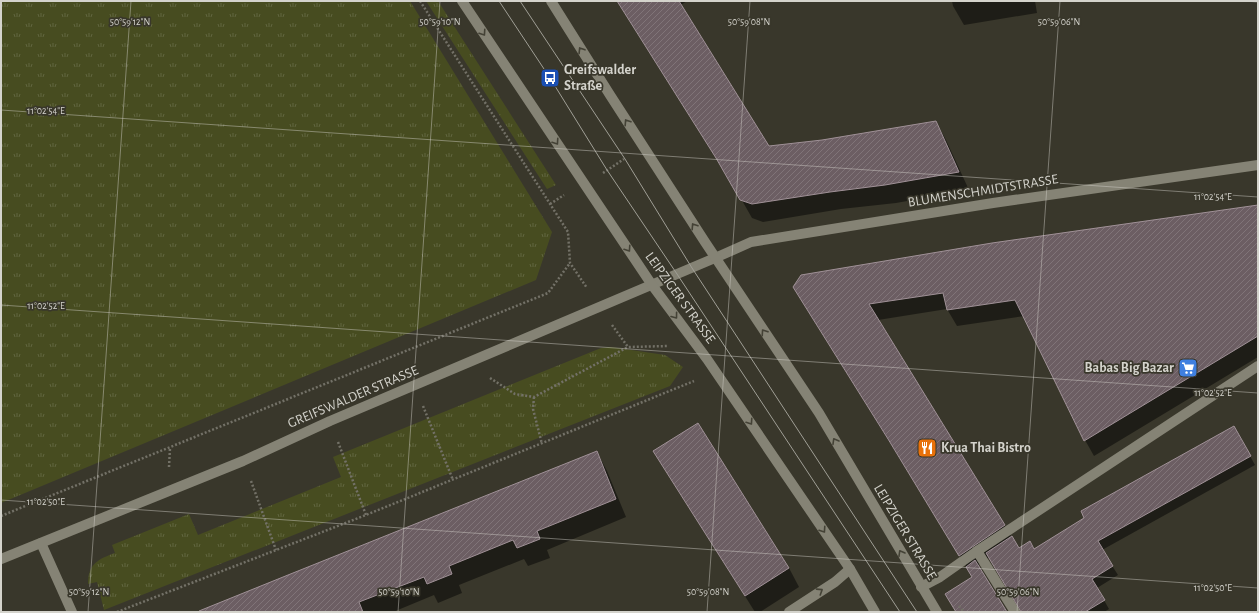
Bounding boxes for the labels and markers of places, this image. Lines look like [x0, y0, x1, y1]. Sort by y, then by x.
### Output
place label: Greifswalder Straße [564, 63, 636, 93]
bus stop icon: Greifswalder Straße [539, 67, 561, 89]
supermarket icon: Babas Big Bazar [1177, 357, 1199, 379]
place label: Babas Big Bazar [1084, 361, 1174, 375]
restaurant icon: Krua Thai Bistro [916, 437, 938, 459]
place label: Krua Thai Bistro [941, 441, 1031, 455]

